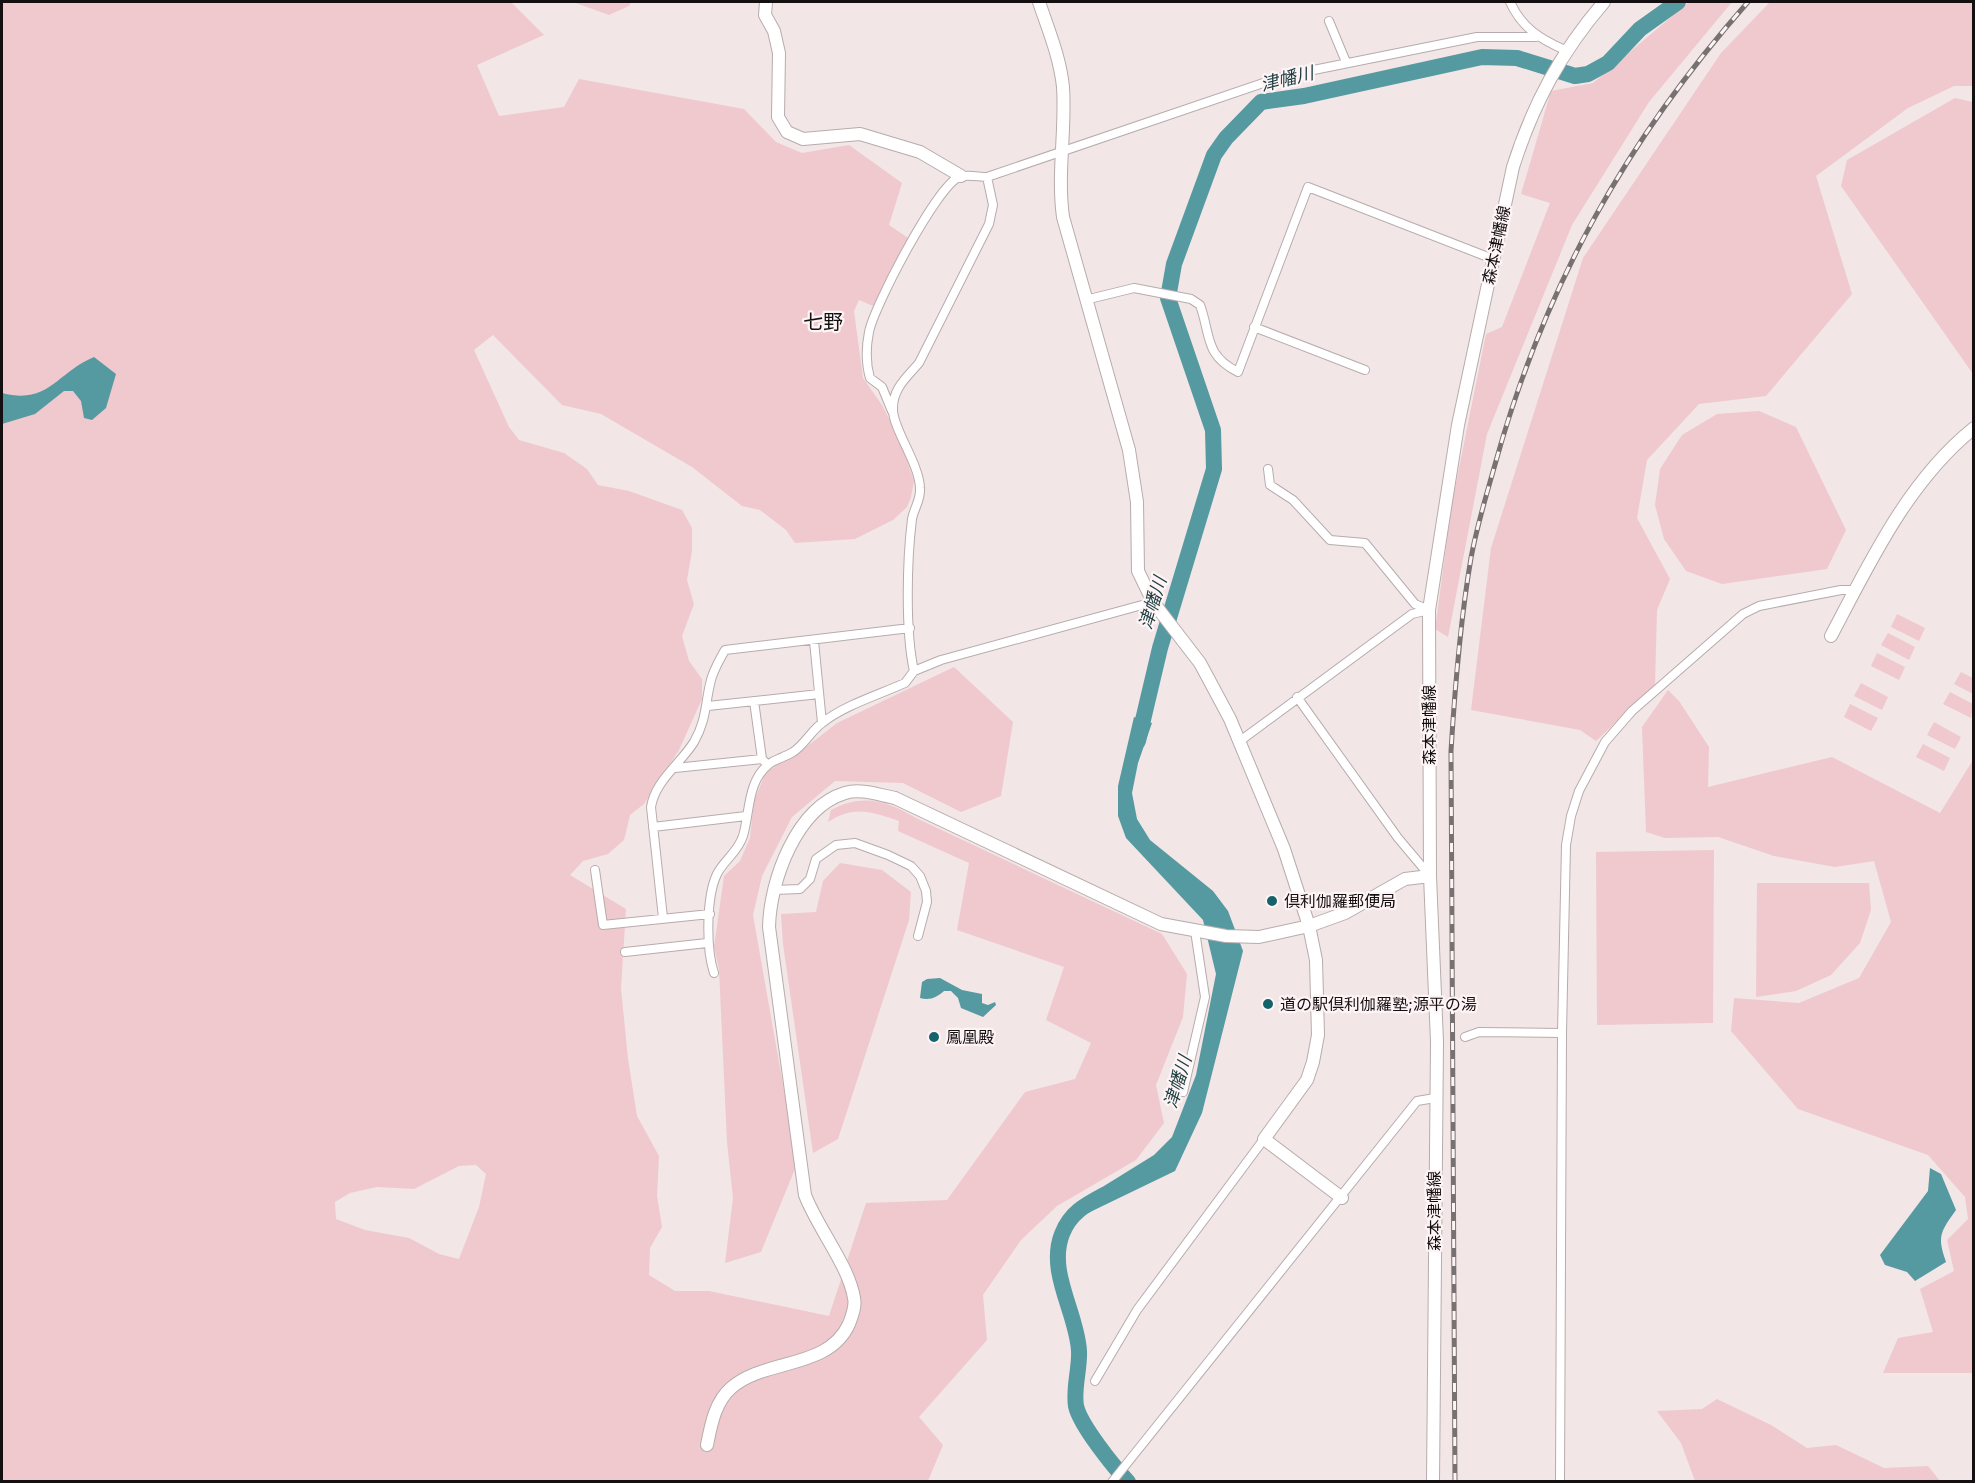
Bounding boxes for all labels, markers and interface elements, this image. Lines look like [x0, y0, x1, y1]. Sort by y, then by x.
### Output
water label: 津幡川 [1258, 61, 1318, 95]
street label: 森本津幡線 [1478, 204, 1514, 286]
district label: 七野 [803, 310, 843, 334]
water label: 津幡川 [1135, 572, 1171, 632]
street label: 森本津幡線 [1419, 685, 1439, 765]
place label: 倶利伽羅郵便局 [1284, 891, 1396, 911]
marker: 倶利伽羅郵便局 [1265, 894, 1279, 908]
place label: 道の駅倶利伽羅塾;源平の湯 [1280, 994, 1477, 1014]
marker: 道の駅倶利伽羅塾;源平の湯 [1261, 997, 1275, 1011]
place label: 鳳凰殿 [946, 1027, 994, 1047]
marker: 鳳凰殿 [927, 1030, 941, 1044]
water label: 津幡川 [1160, 1051, 1196, 1111]
street label: 森本津幡線 [1424, 1171, 1444, 1251]

